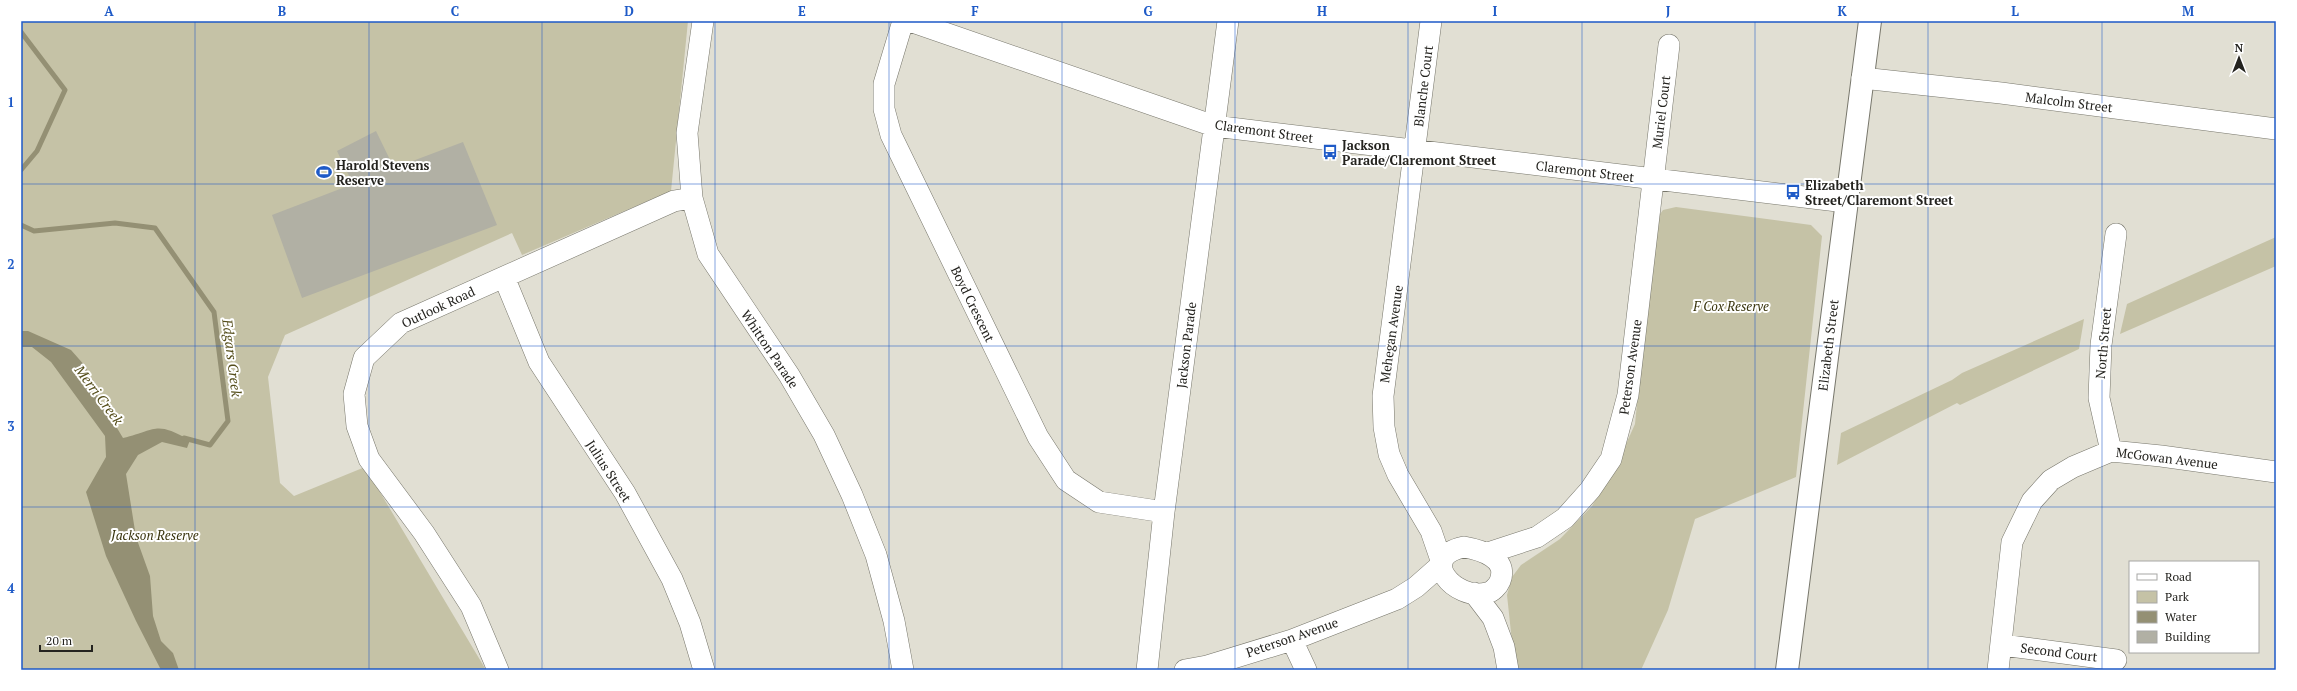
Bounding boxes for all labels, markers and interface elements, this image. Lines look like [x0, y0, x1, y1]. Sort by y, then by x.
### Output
text: A [104, 2, 114, 20]
text: B [278, 2, 286, 20]
text: C [451, 2, 459, 20]
text: D [624, 2, 634, 20]
text: E [798, 2, 806, 20]
text: F [971, 2, 979, 20]
text: G [1143, 2, 1153, 20]
text: H [1317, 2, 1327, 20]
text: I [1493, 2, 1498, 20]
text: J [1666, 2, 1671, 20]
text: K [1837, 2, 1847, 20]
text: L [2011, 2, 2019, 20]
text: M [2182, 2, 2194, 20]
north arrow [2219, 38, 2259, 78]
text: N [2235, 41, 2244, 55]
street label: Blanche Court [1409, 44, 1437, 128]
street label: Muriel Court [1648, 74, 1674, 150]
street label: Malcolm Street [2024, 88, 2114, 116]
text: 1 [7, 93, 15, 111]
street label: Claremont Street [1214, 115, 1315, 147]
place label: Jackson Parade/Claremont Street [1342, 136, 1497, 169]
bus stop icon: Jackson Parade/Claremont Street [1321, 143, 1339, 161]
place label: Harold Stevens Reserve [336, 156, 430, 189]
street label: Claremont Street [1535, 156, 1635, 186]
sports icon: Harold Stevens Reserve [315, 163, 333, 181]
place label: Elizabeth Street/Claremont Street [1805, 176, 1954, 209]
bus stop icon: Elizabeth Street/Claremont Street [1784, 183, 1802, 201]
text: 2 [7, 255, 15, 273]
street label: Boyd Crescent [947, 263, 999, 345]
street label: Outlook Road [398, 282, 478, 332]
street label: Mehegan Avenue [1375, 284, 1407, 384]
park label: F Cox Reserve [1692, 297, 1769, 315]
street label: Elizabeth Street [1813, 298, 1843, 392]
street label: Jackson Parade [1172, 301, 1200, 389]
street label: Whitton Parade [737, 306, 803, 392]
street label: North Street [2091, 306, 2115, 380]
water label: Edgars Creek [218, 317, 247, 398]
street label: Peterson Avenue [1614, 318, 1646, 416]
water label: Merri Creek [70, 360, 128, 429]
text: 3 [7, 417, 15, 435]
street label: Julius Street [582, 436, 636, 506]
street label: McGowan Avenue [2115, 443, 2219, 473]
park label: Jackson Reserve [110, 526, 199, 544]
legend [2129, 561, 2259, 653]
text: Road [2165, 569, 2192, 584]
text: 4 [7, 579, 15, 597]
text: Park [2165, 589, 2190, 604]
text: Water [2165, 609, 2197, 624]
street label: Peterson Avenue [1244, 613, 1340, 661]
scale bar [40, 627, 92, 653]
text: Building [2165, 629, 2211, 644]
text: 20 m [46, 633, 73, 648]
street label: Second Court [2020, 638, 2099, 666]

